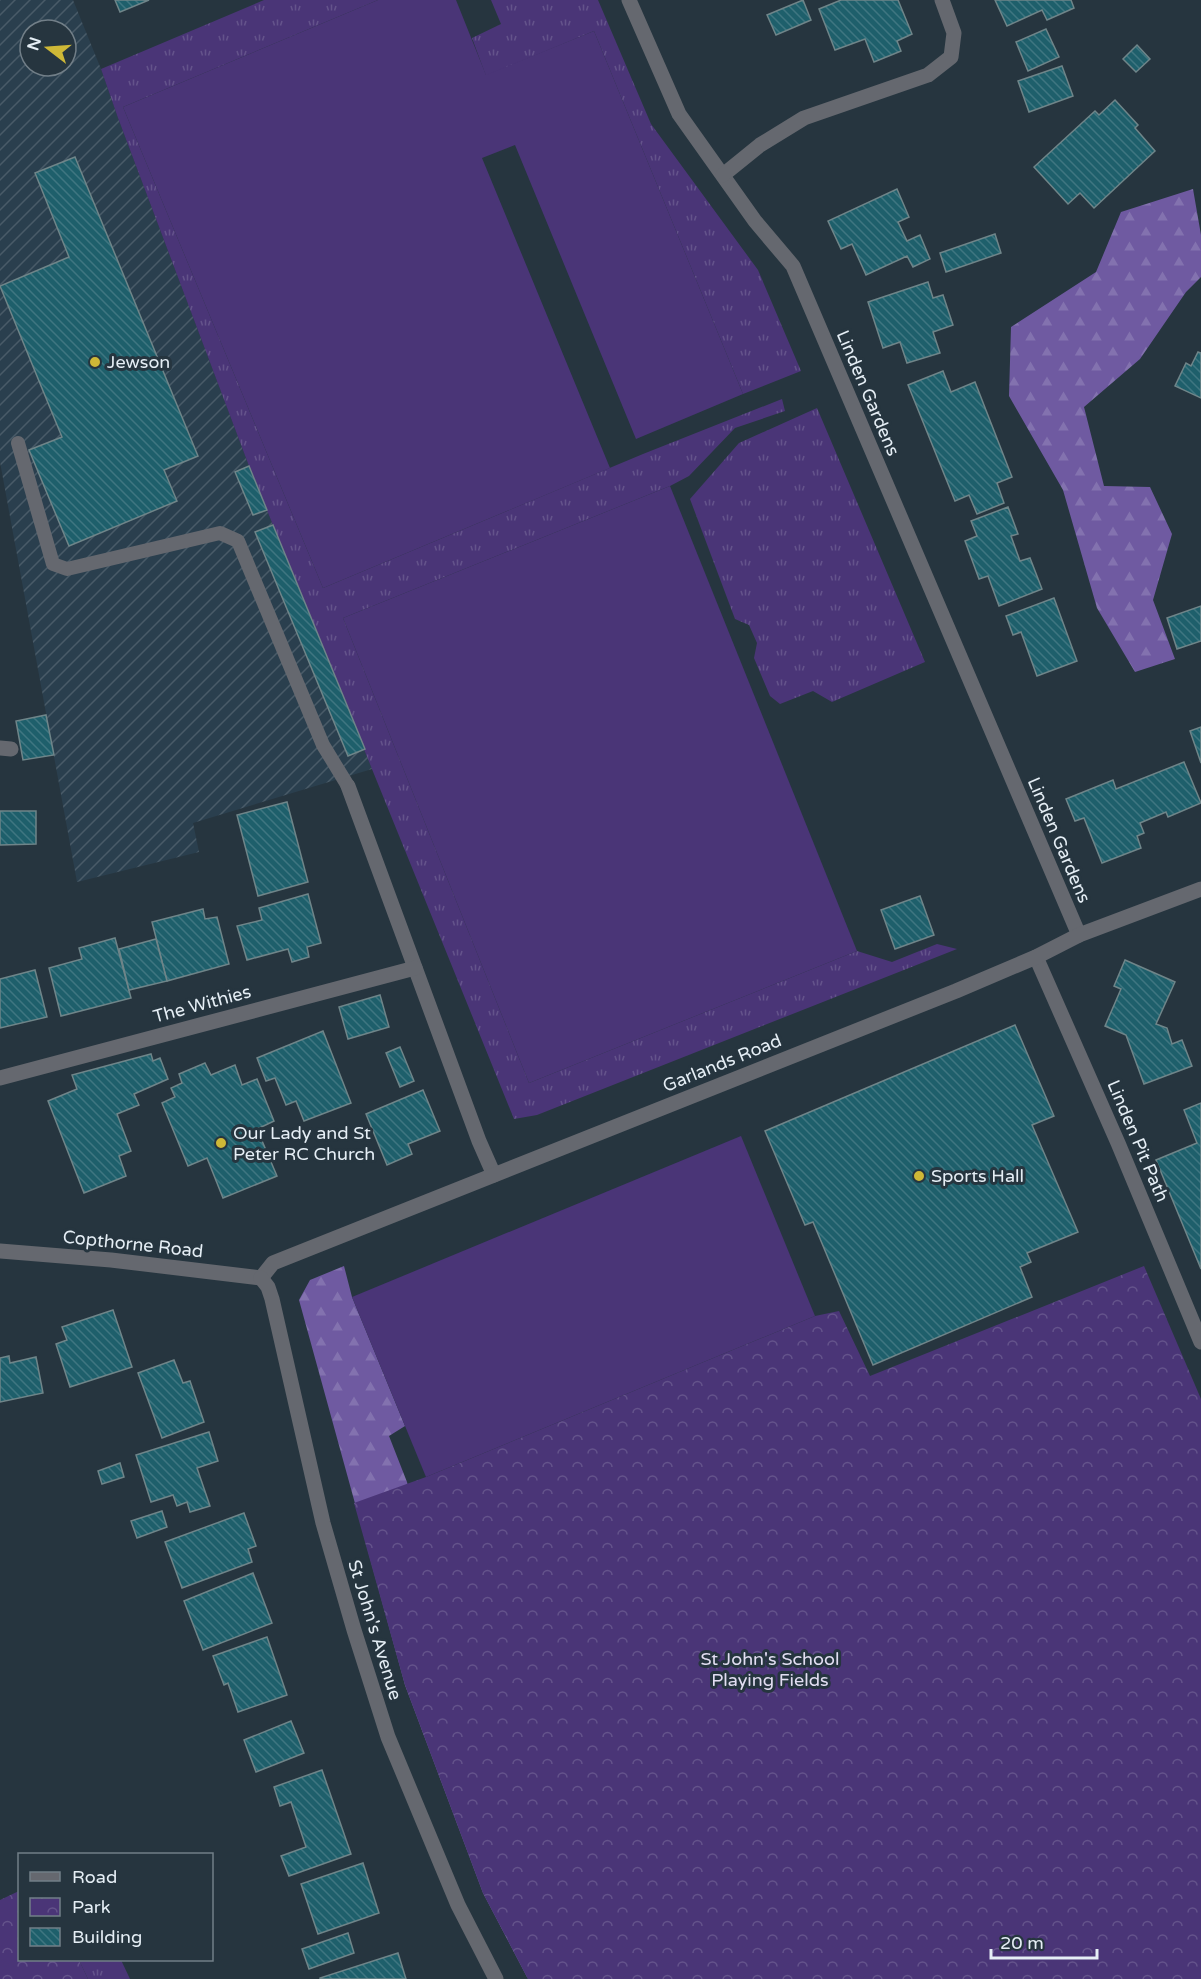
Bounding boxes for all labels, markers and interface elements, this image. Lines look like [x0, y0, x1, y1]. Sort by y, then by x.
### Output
north arrow [18, 18, 78, 78]
text: N [23, 35, 46, 53]
street label: Linden Gardens [832, 327, 904, 459]
place label: Jewson [107, 351, 170, 373]
marker: Jewson [88, 355, 102, 369]
street label: Linden Gardens [1023, 774, 1095, 906]
street label: The Withies [151, 980, 253, 1028]
street label: Garlands Road [659, 1029, 785, 1097]
street label: Linden Pit Path [1102, 1077, 1174, 1205]
place label: Our Lady and St Peter RC Church [233, 1122, 375, 1165]
marker: Our Lady and St Peter RC Church [214, 1136, 228, 1150]
place label: Sports Hall [931, 1165, 1024, 1187]
marker: Sports Hall [912, 1169, 926, 1183]
street label: Copthorne Road [62, 1226, 204, 1262]
street label: St John's Avenue [343, 1557, 407, 1703]
park label: St John's School Playing Fields [701, 1648, 839, 1691]
legend [18, 1853, 213, 1961]
text: Road [72, 1866, 117, 1888]
text: Park [72, 1896, 111, 1918]
scale bar [991, 1922, 1098, 1960]
text: Building [72, 1926, 142, 1948]
text: 20 m [1000, 1932, 1044, 1954]

